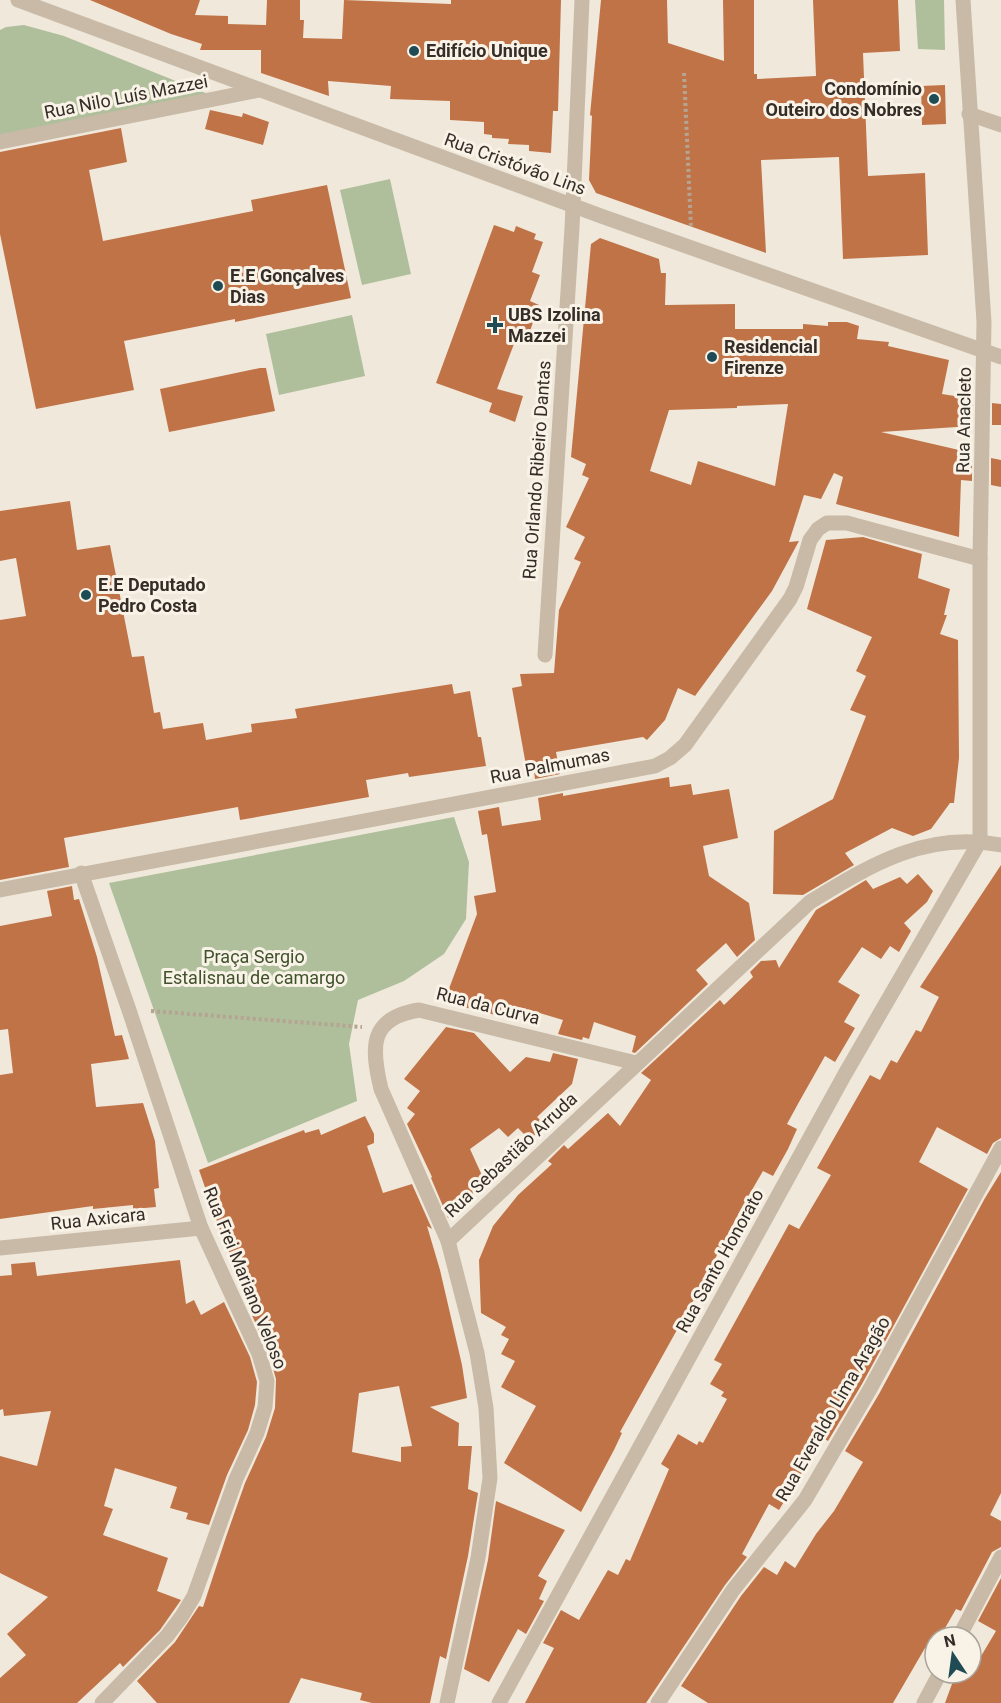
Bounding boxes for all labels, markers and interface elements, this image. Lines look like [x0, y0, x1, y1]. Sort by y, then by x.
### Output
place label: Edifício Unique [426, 40, 548, 61]
marker: Edifício Unique [407, 44, 421, 58]
street label: Rua Nilo Luís Mazzei [42, 70, 209, 123]
place label: Condomínio Outeiro dos Nobres [766, 78, 922, 120]
marker: Condomínio Outeiro dos Nobres [927, 92, 941, 106]
street label: Rua Cristóvão Lins [442, 128, 589, 199]
place label: E.E Gonçalves Dias [230, 265, 344, 307]
marker: E.E Gonçalves Dias [211, 279, 225, 293]
place label: UBS Izolina Mazzei [508, 304, 601, 346]
marker: UBS Izolina Mazzei [486, 316, 504, 334]
place label: Residencial Firenze [724, 336, 818, 378]
marker: Residencial Firenze [705, 350, 719, 364]
street label: Rua Orlando Ribeiro Dantas [518, 360, 555, 580]
street label: Rua Anacleto [952, 367, 975, 473]
place label: E.E Deputado Pedro Costa [98, 574, 206, 616]
marker: E.E Deputado Pedro Costa [79, 588, 93, 602]
street label: Rua Palmumas [488, 744, 611, 787]
park label: Praça Sergio Estalisnau de camargo [163, 946, 345, 988]
street label: Rua da Curva [434, 983, 542, 1029]
street label: Rua Sebastião Arruda [440, 1088, 581, 1221]
street label: Rua Frei Mariano Veloso [199, 1184, 292, 1372]
street label: Rua Santo Honorato [671, 1185, 768, 1336]
street label: Rua Axicara [50, 1203, 146, 1234]
street label: Rua Everaldo Lima Aragão [771, 1313, 894, 1505]
north arrow [923, 1625, 983, 1685]
text: N [942, 1630, 957, 1651]

